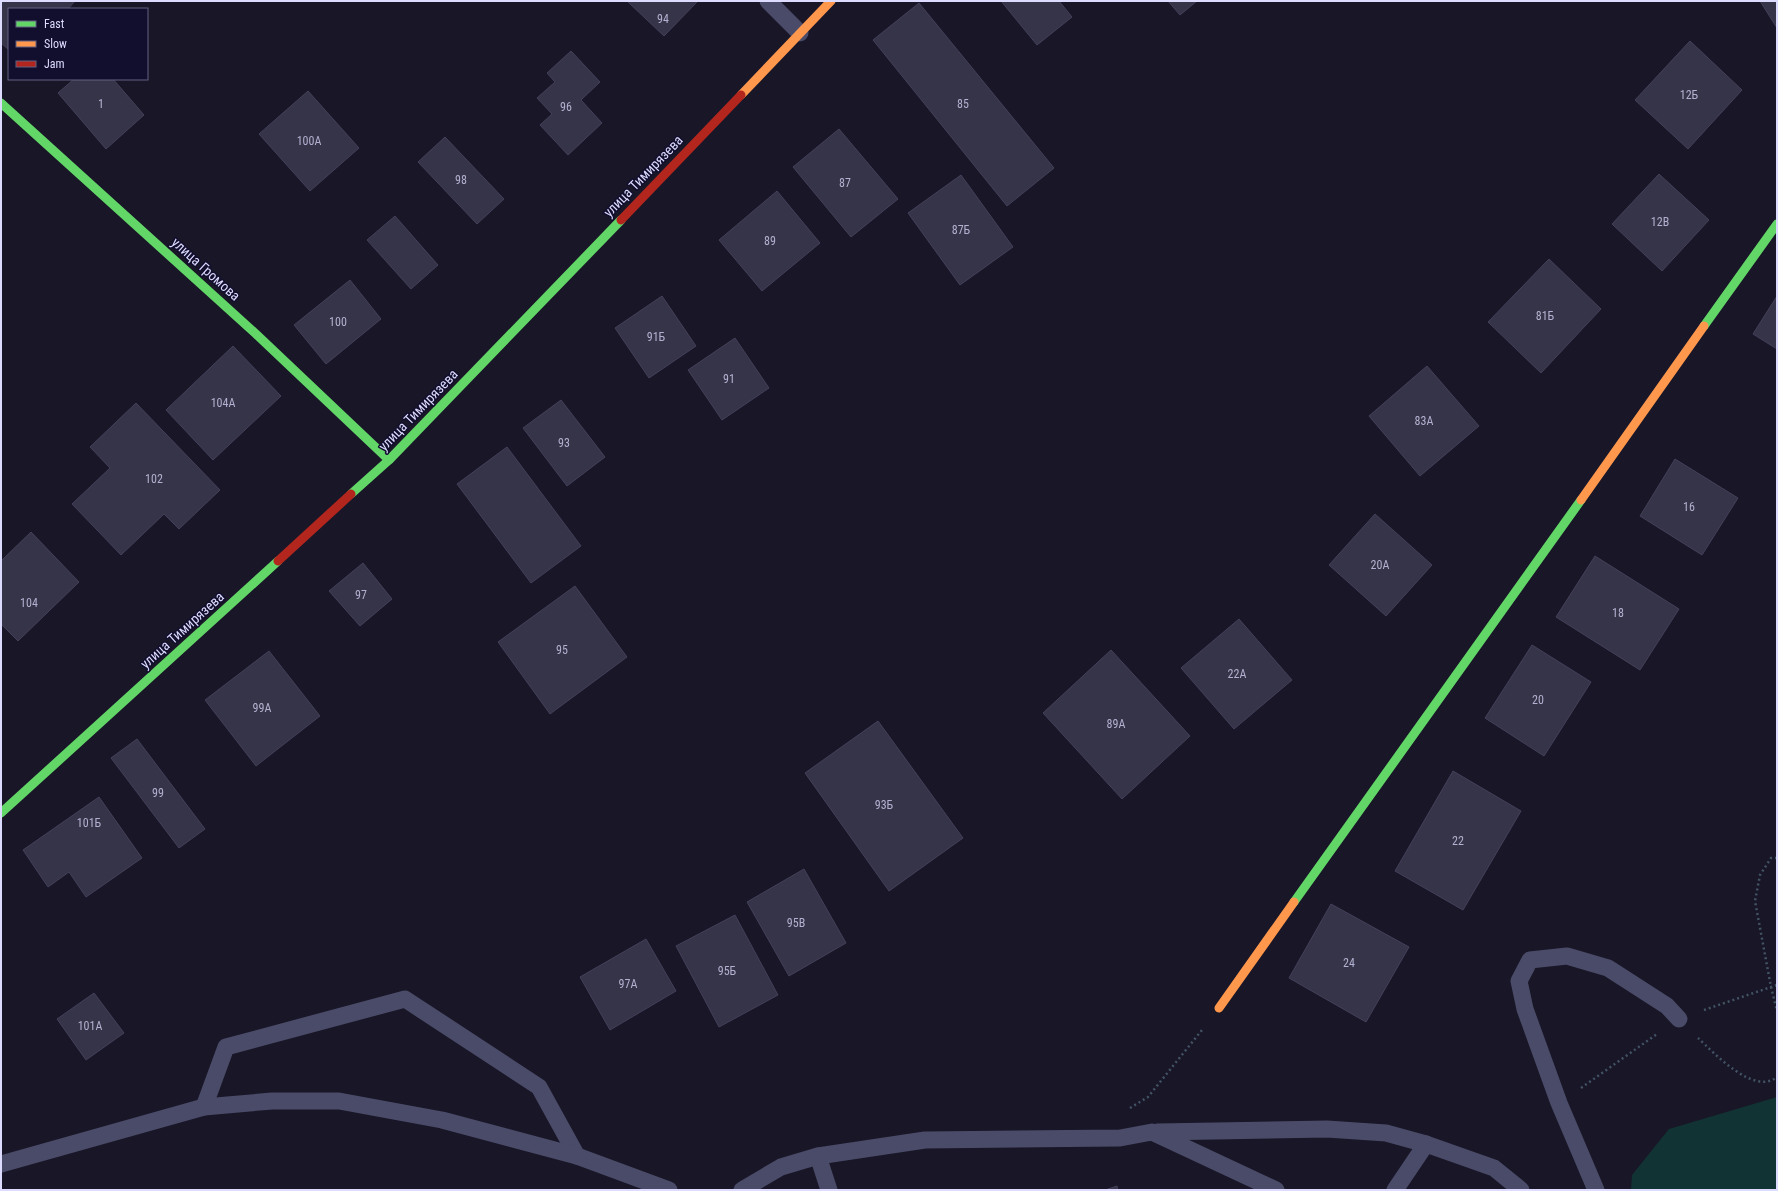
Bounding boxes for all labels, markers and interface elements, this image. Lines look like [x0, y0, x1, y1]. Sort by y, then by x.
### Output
legend [8, 8, 148, 80]
house number: 94 [657, 12, 669, 26]
text: Fast [44, 17, 65, 31]
text: Slow [44, 37, 67, 51]
text: Jam [44, 57, 65, 71]
house number: 12Б [1680, 88, 1699, 102]
house number: 1 [98, 97, 104, 111]
house number: 85 [957, 97, 969, 111]
house number: 96 [560, 100, 572, 114]
street label: улица Тимирязева [600, 132, 686, 220]
house number: 100А [297, 134, 321, 148]
house number: 98 [455, 173, 467, 187]
house number: 87 [839, 176, 851, 190]
house number: 12В [1651, 215, 1669, 229]
house number: 87Б [952, 223, 971, 237]
street label: улица Громова [169, 234, 243, 304]
house number: 89 [764, 234, 776, 248]
house number: 81Б [1536, 309, 1555, 323]
house number: 100 [329, 315, 347, 329]
house number: 91Б [647, 330, 666, 344]
street label: улица Тимирязева [375, 366, 461, 454]
house number: 91 [723, 372, 735, 386]
house number: 104А [211, 396, 235, 410]
house number: 83А [1415, 414, 1433, 428]
house number: 93 [558, 436, 570, 450]
house number: 102 [145, 472, 163, 486]
house number: 16 [1683, 500, 1695, 514]
house number: 20А [1371, 558, 1389, 572]
street label: улица Тимирязева [137, 588, 227, 672]
house number: 97 [355, 588, 367, 602]
house number: 104 [20, 596, 38, 610]
house number: 18 [1612, 606, 1624, 620]
house number: 95 [556, 643, 568, 657]
house number: 22А [1228, 667, 1246, 681]
house number: 20 [1532, 693, 1544, 707]
house number: 99А [253, 701, 271, 715]
house number: 89А [1107, 717, 1125, 731]
house number: 99 [152, 786, 164, 800]
house number: 93Б [875, 798, 894, 812]
house number: 101Б [77, 816, 102, 830]
house number: 22 [1452, 834, 1464, 848]
house number: 95В [787, 916, 805, 930]
house number: 24 [1343, 956, 1355, 970]
house number: 95Б [718, 964, 737, 978]
house number: 97А [619, 977, 637, 991]
house number: 101А [78, 1019, 102, 1033]

